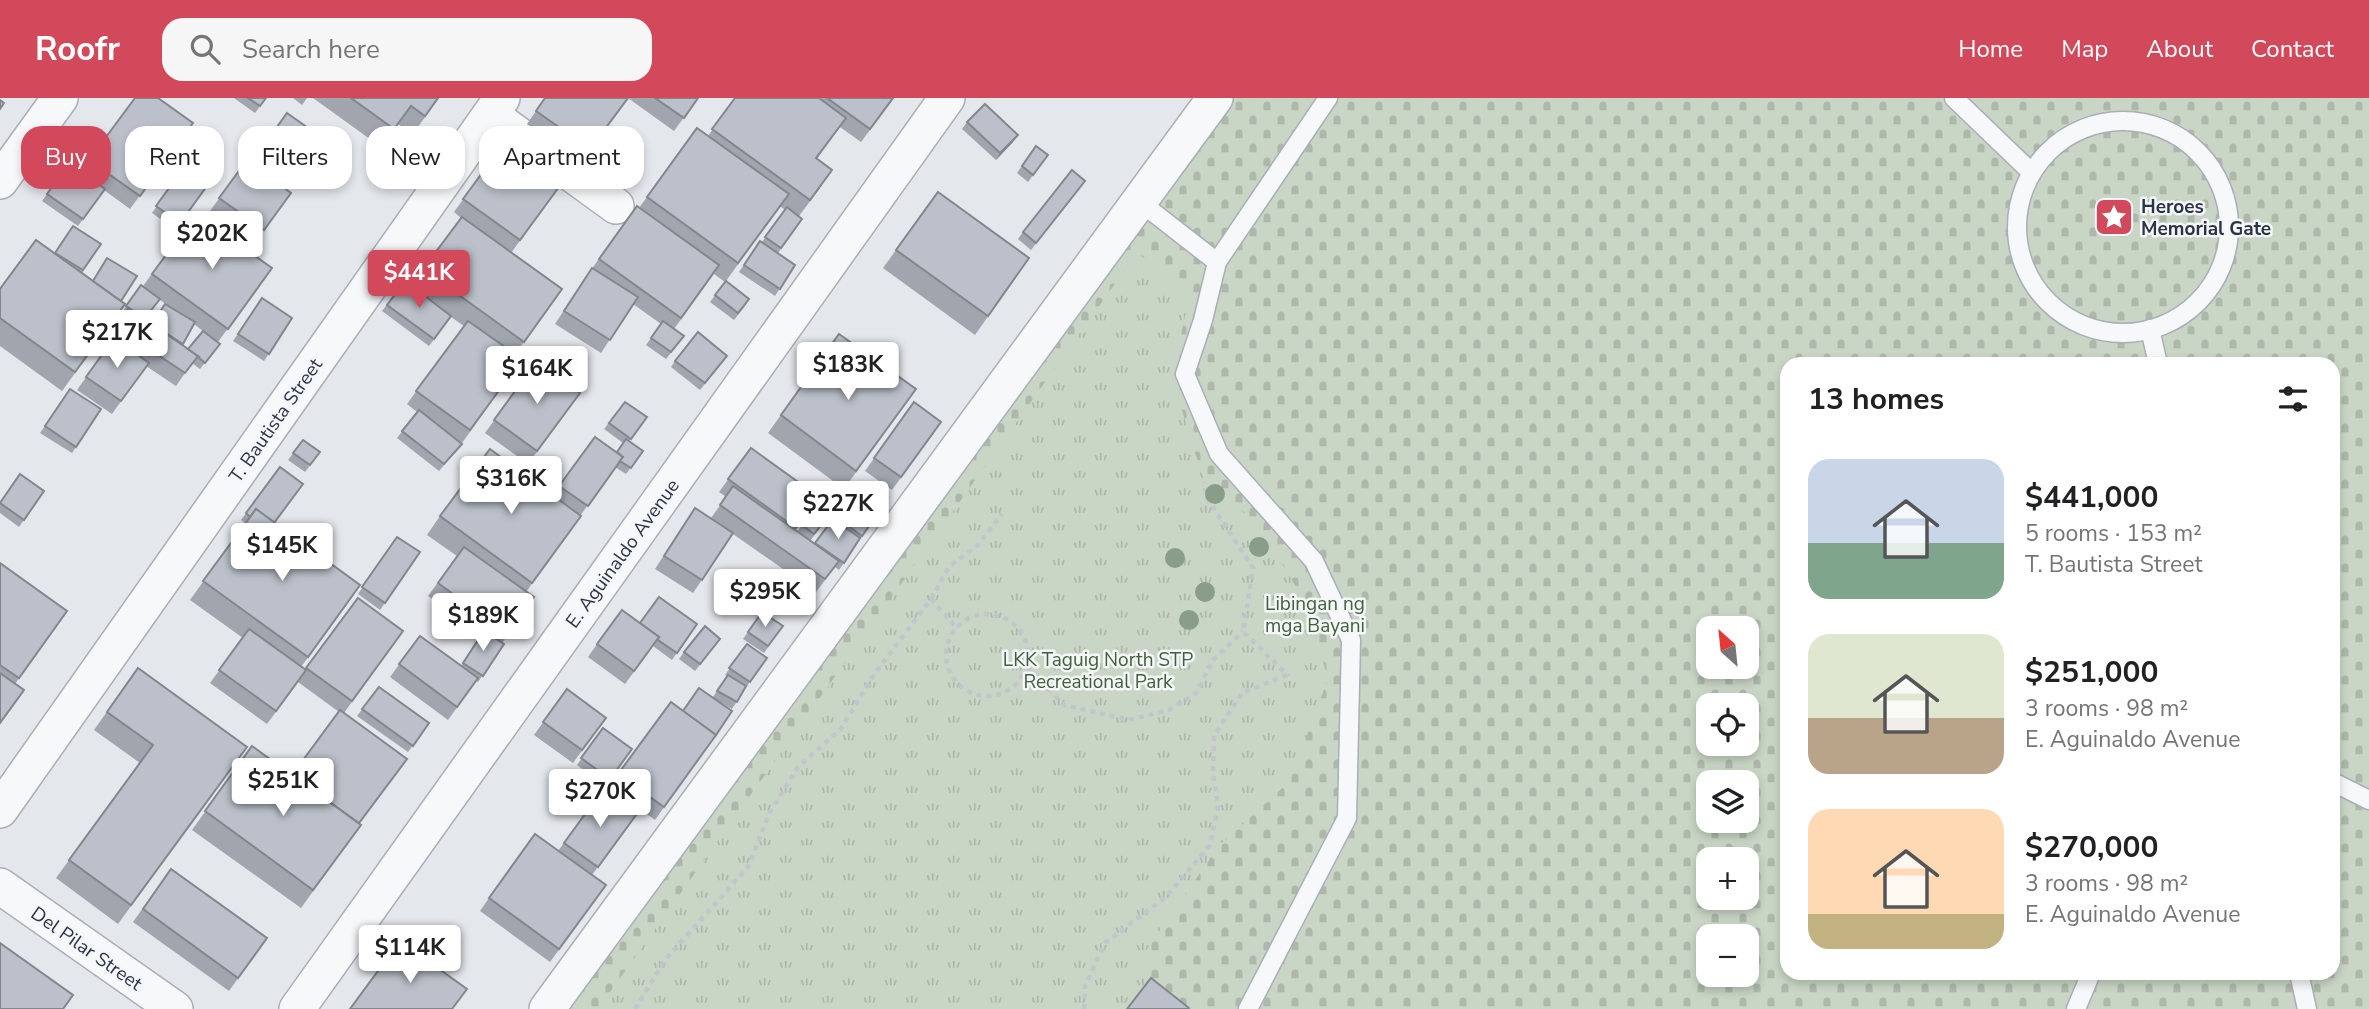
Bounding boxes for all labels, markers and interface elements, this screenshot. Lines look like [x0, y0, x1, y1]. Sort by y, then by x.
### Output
search box [162, 18, 652, 81]
text: Roofr [35, 27, 120, 72]
icon: search [186, 30, 224, 68]
text: Search here [242, 32, 380, 67]
text: Home [1958, 33, 2023, 65]
text: Map [2061, 33, 2108, 65]
text: About [2146, 33, 2213, 65]
text: Contact [2251, 33, 2334, 65]
chip: Buy [21, 126, 111, 189]
chip: Rent [125, 126, 224, 189]
chip: Filters [238, 126, 352, 189]
chip: New [366, 126, 465, 189]
chip: Apartment [479, 126, 644, 189]
place label: Heroes Memorial Gate [2141, 194, 2271, 242]
place icon: Heroes Memorial Gate [2093, 196, 2135, 238]
pin: $202K [163, 212, 261, 271]
text: $202K [177, 218, 247, 249]
pin: $441K [370, 250, 468, 310]
text: $441K [384, 257, 454, 288]
pin: $217K [68, 310, 166, 370]
text: $217K [82, 317, 152, 348]
pin: $183K [799, 342, 897, 402]
pin: $164K [488, 346, 586, 406]
text: $183K [813, 349, 883, 380]
street label: T. Bautista Street [223, 353, 329, 488]
text: $164K [502, 353, 572, 384]
text: 13 homes [1808, 379, 1944, 420]
icon: filters [2274, 380, 2312, 418]
pin: $316K [462, 456, 560, 516]
text: $316K [476, 463, 546, 494]
street label: E. Aguinaldo Avenue [560, 474, 686, 633]
text: $441,000 [2025, 477, 2158, 518]
pin: $227K [789, 482, 887, 541]
icon: home [1864, 487, 1948, 571]
text: $227K [803, 488, 873, 519]
text: 5 rooms · 153 m² [2025, 518, 2202, 549]
pin: $145K [233, 524, 331, 583]
text: $145K [247, 530, 317, 561]
text: T. Bautista Street [2025, 549, 2203, 580]
pin: $295K [716, 570, 814, 629]
text: $295K [730, 576, 800, 607]
park label: Libingan ng mga Bayani [1265, 591, 1365, 639]
pin: $189K [434, 594, 532, 653]
text: $189K [448, 600, 518, 631]
north arrow [1696, 616, 1759, 679]
map controls [1696, 616, 1759, 987]
park label: LKK Taguig North STP Recreational Park [1003, 647, 1193, 695]
text: $251,000 [2025, 652, 2158, 693]
icon: home [1864, 662, 1948, 746]
button: locate [1696, 693, 1759, 756]
text: 3 rooms · 98 m² [2025, 693, 2188, 724]
text: E. Aguinaldo Avenue [2025, 724, 2241, 755]
pin: $251K [234, 758, 332, 818]
text: $251K [248, 765, 318, 796]
pin: $270K [551, 770, 649, 829]
button: layers [1696, 770, 1759, 833]
text: $270K [565, 776, 635, 807]
text: $270,000 [2025, 827, 2158, 868]
icon: home [1864, 837, 1948, 921]
button: + [1696, 847, 1759, 910]
text: 3 rooms · 98 m² [2025, 868, 2188, 899]
text: E. Aguinaldo Avenue [2025, 899, 2241, 930]
street label: Del Pilar Street [26, 901, 148, 997]
button: − [1696, 924, 1759, 987]
pin: $114K [361, 926, 459, 985]
text: $114K [375, 932, 445, 963]

